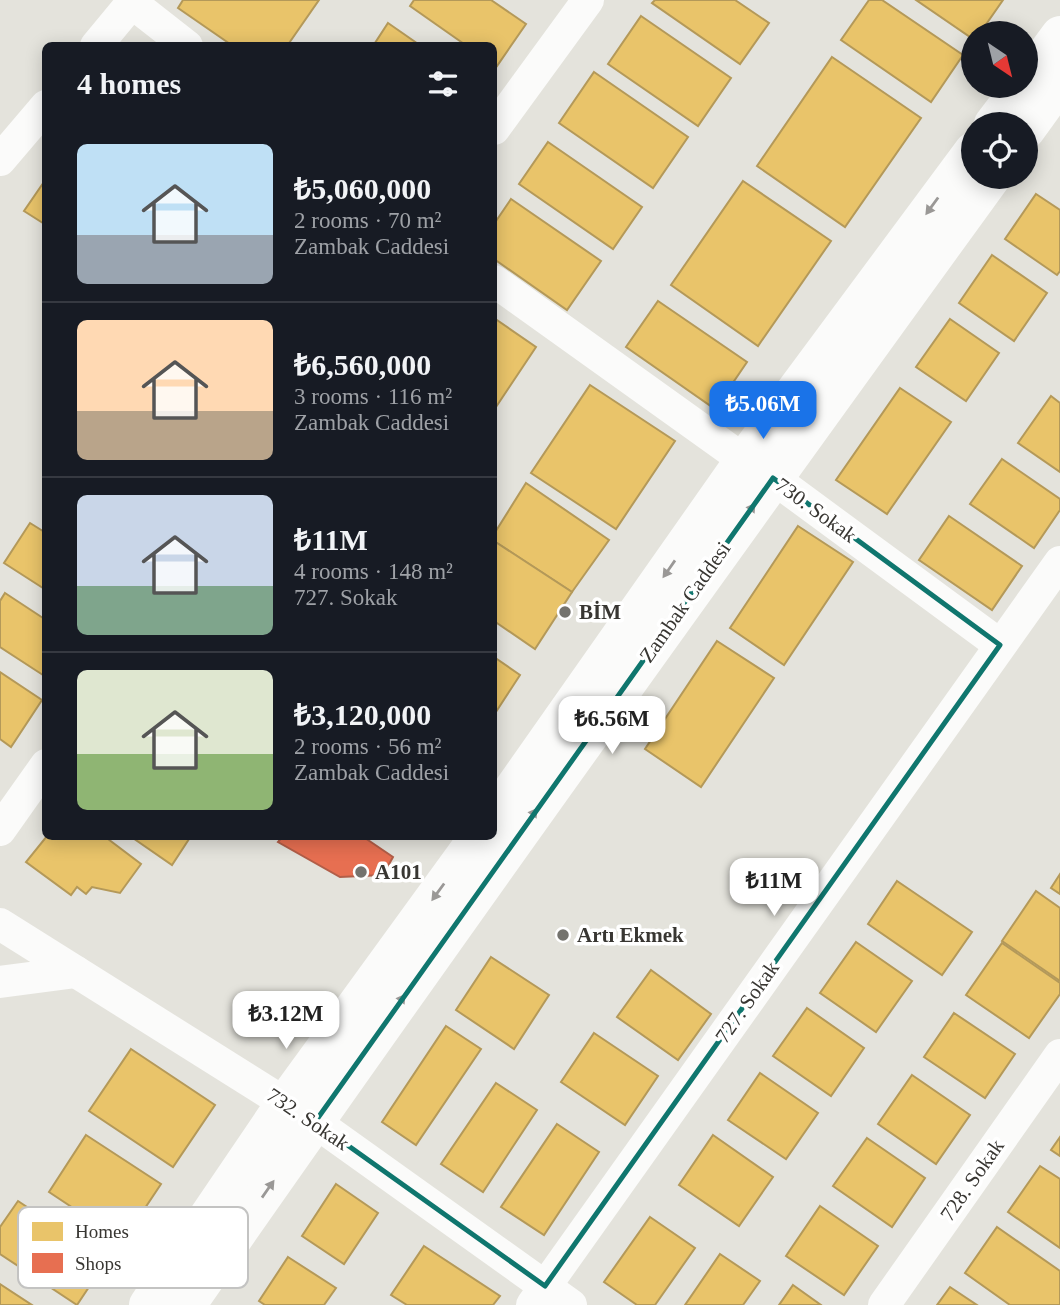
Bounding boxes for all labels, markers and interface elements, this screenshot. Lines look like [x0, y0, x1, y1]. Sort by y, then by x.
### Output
north arrow [961, 21, 1038, 98]
map controls [961, 21, 1038, 189]
icon: filters [424, 65, 462, 103]
text: 4 homes [77, 67, 181, 100]
button: locate [961, 112, 1038, 189]
icon: home [133, 172, 217, 256]
text: ₺5,060,000 [294, 172, 431, 205]
one-way arrow [926, 197, 940, 215]
text: 2 rooms · 70 m² [294, 208, 441, 233]
text: Zambak Caddesi [294, 234, 449, 259]
icon: home [133, 348, 217, 432]
text: ₺6,560,000 [294, 348, 431, 381]
pin: ₺5.06M [706, 382, 820, 441]
text: 3 rooms · 116 m² [294, 384, 452, 409]
text: ₺5.06M [725, 391, 801, 416]
text: Zambak Caddesi [294, 410, 449, 435]
street label: 730. Sokak [771, 473, 862, 548]
one-way arrow [742, 503, 756, 521]
icon: home [133, 523, 217, 607]
text: ₺11M [294, 523, 368, 556]
street label: Zambak Caddesi [635, 537, 736, 667]
text: 4 rooms · 148 m² [294, 559, 453, 584]
one-way arrow [662, 560, 676, 578]
text: 727. Sokak [294, 585, 398, 610]
place label: BİM [579, 600, 621, 624]
marker: BİM [557, 604, 573, 620]
pin: ₺6.56M [555, 696, 669, 756]
icon: home [133, 698, 217, 782]
text: ₺3,120,000 [294, 698, 431, 731]
text: ₺6.56M [574, 706, 650, 731]
text: 2 rooms · 56 m² [294, 734, 441, 759]
text: Zambak Caddesi [294, 760, 449, 785]
one-way arrow [524, 808, 538, 826]
pin: ₺11M [733, 858, 815, 918]
place label: A101 [375, 860, 422, 884]
marker: A101 [353, 864, 369, 880]
text: ₺11M [746, 868, 802, 893]
one-way arrow [432, 883, 446, 901]
place label: Artı Ekmek [577, 923, 684, 947]
marker: Artı Ekmek [555, 927, 571, 943]
street label: 727. Sokak [710, 956, 784, 1048]
pin: ₺3.12M [229, 992, 343, 1051]
one-way arrow [392, 994, 406, 1012]
text: ₺3.12M [248, 1001, 324, 1026]
street label: 732. Sokak [262, 1083, 354, 1156]
street label: 728. Sokak [935, 1134, 1009, 1226]
one-way arrow [261, 1179, 274, 1198]
legend [18, 1207, 248, 1288]
text: Homes [75, 1221, 129, 1242]
text: Shops [75, 1253, 121, 1274]

